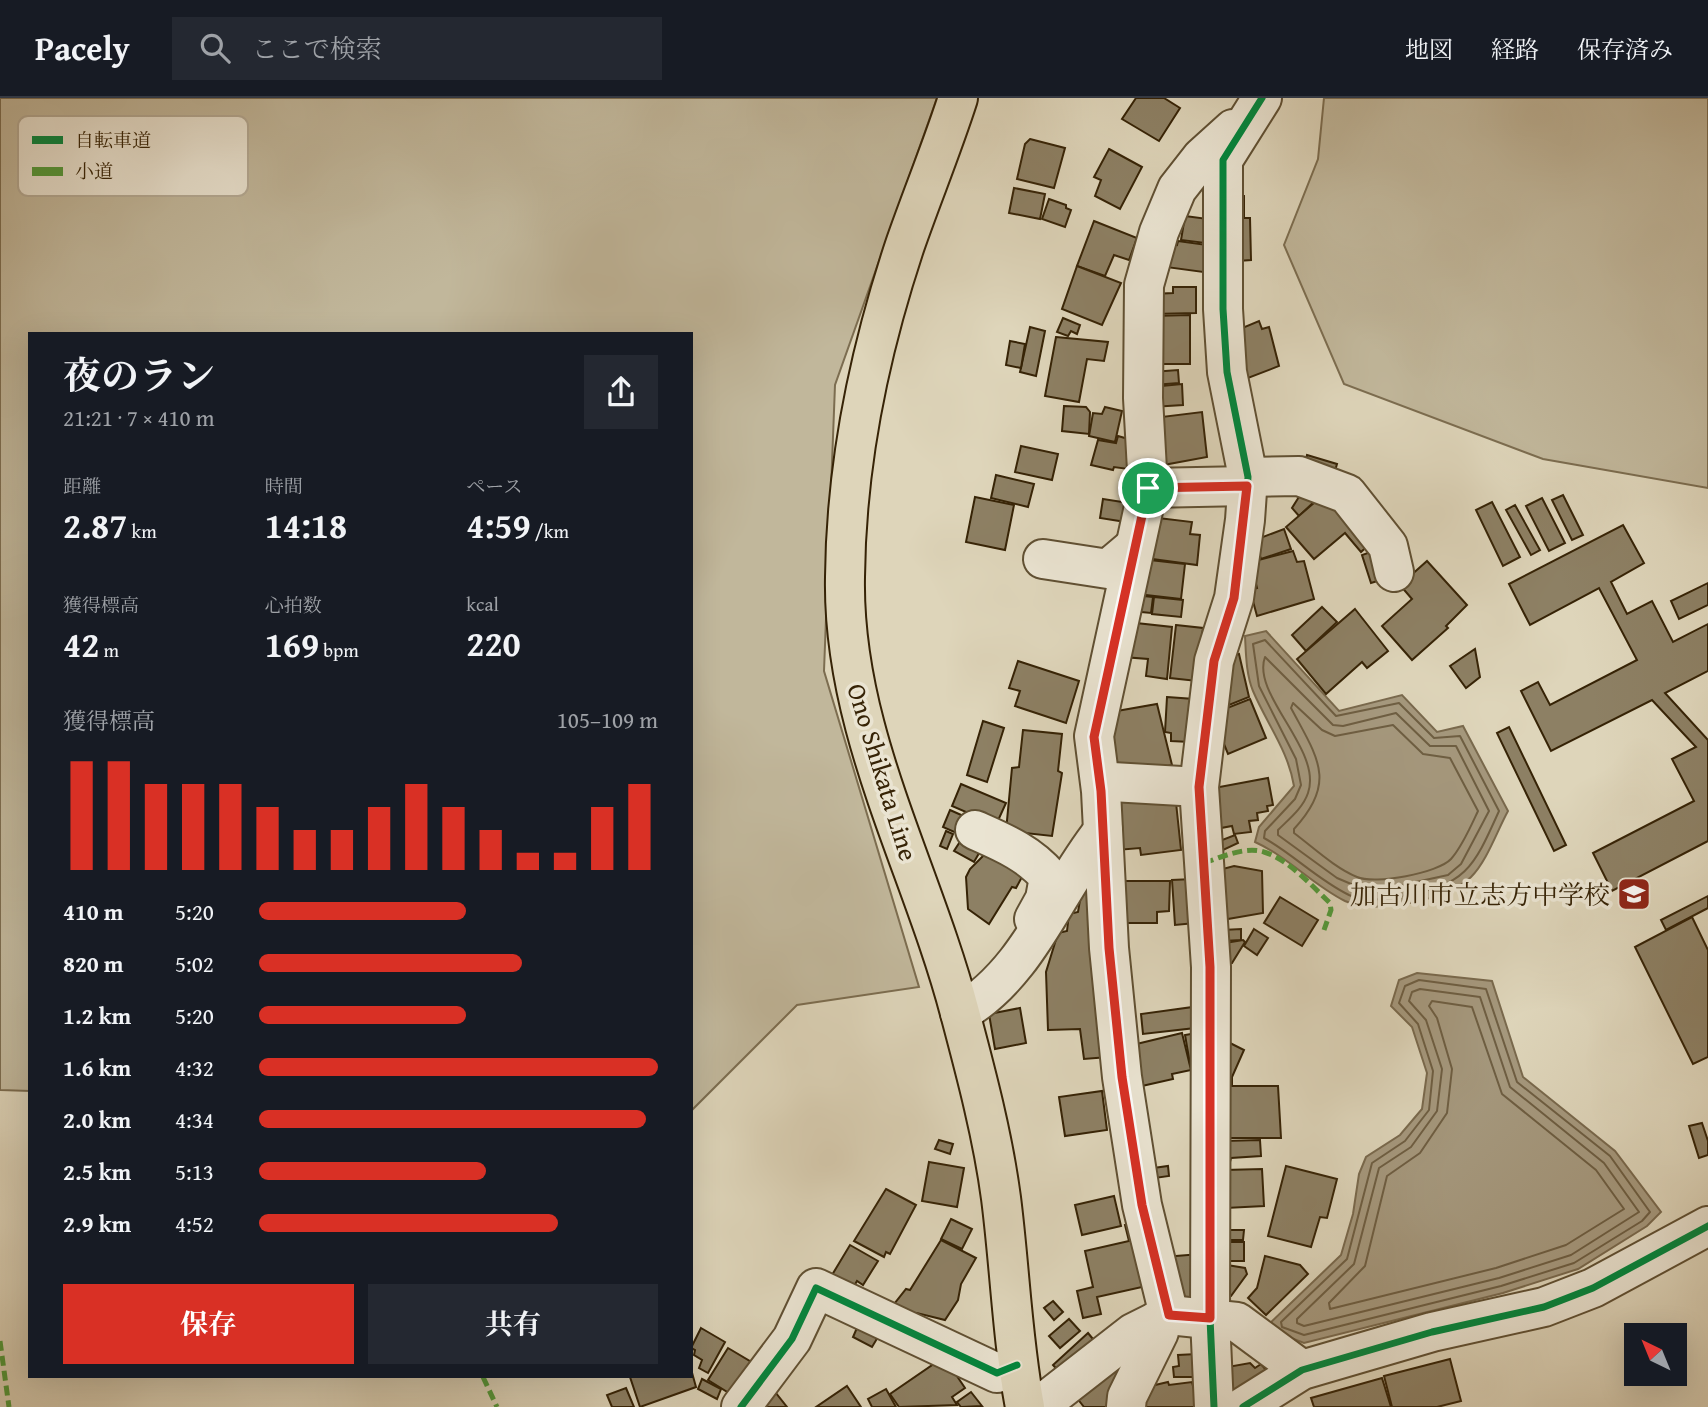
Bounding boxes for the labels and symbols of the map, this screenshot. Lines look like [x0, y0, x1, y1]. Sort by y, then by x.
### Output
legend [18, 116, 248, 196]
text: 自転車道 [75, 126, 151, 154]
text: 小道 [75, 157, 113, 185]
pin [1118, 458, 1178, 518]
street label: Ono Shikata Line [838, 679, 928, 865]
place label: 加古川市立志方中学校 [1350, 875, 1610, 914]
school or university icon: 加古川市立志方中学校 [1615, 875, 1653, 913]
north arrow [1624, 1323, 1687, 1386]

